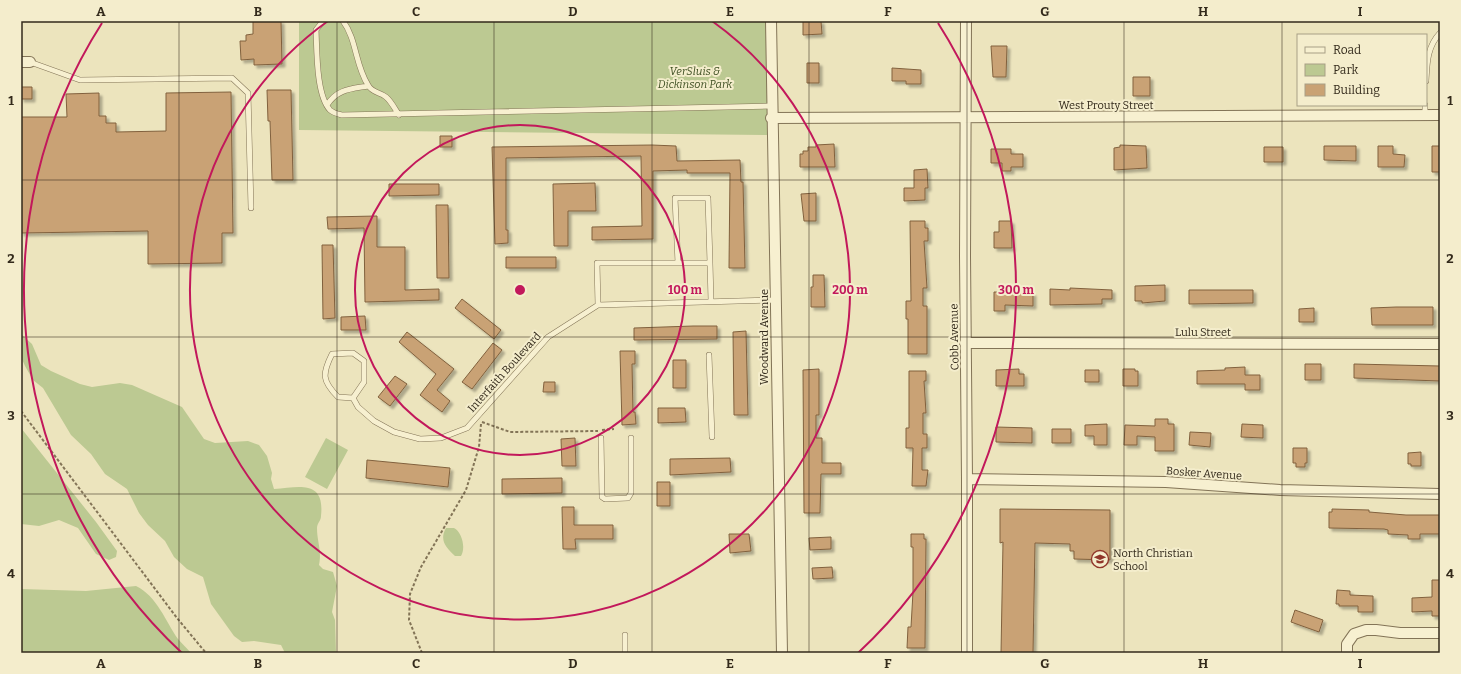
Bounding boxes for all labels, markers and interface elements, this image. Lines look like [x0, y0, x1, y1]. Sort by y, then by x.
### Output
text: A [96, 4, 106, 19]
text: B [254, 4, 262, 19]
text: C [412, 4, 420, 19]
text: D [568, 4, 578, 19]
text: E [726, 4, 734, 19]
text: F [884, 4, 892, 19]
text: G [1040, 4, 1050, 19]
text: H [1198, 4, 1208, 19]
text: I [1358, 4, 1363, 19]
legend [1297, 34, 1427, 106]
text: Road [1333, 43, 1361, 57]
text: Park [1333, 63, 1359, 77]
park label: VerSluis & Dickinson Park [658, 65, 733, 91]
text: Building [1333, 83, 1380, 97]
text: 1 [8, 93, 14, 108]
text: 1 [1447, 93, 1453, 108]
street label: West Prouty Street [1058, 99, 1154, 112]
text: 2 [7, 251, 15, 266]
text: 2 [1446, 251, 1454, 266]
centre of rings [513, 283, 527, 297]
text: 100 m [668, 283, 703, 297]
text: 200 m [832, 283, 868, 297]
text: 300 m [998, 283, 1034, 297]
street label: Woodward Avenue [758, 289, 771, 385]
street label: Cobb Avenue [947, 304, 962, 370]
street label: Lulu Street [1175, 326, 1231, 339]
street label: Interfaith Boulevard [465, 329, 544, 415]
text: 3 [7, 408, 15, 423]
text: 3 [1446, 408, 1454, 423]
street label: Bosker Avenue [1166, 464, 1242, 483]
place label: North Christian School [1113, 547, 1193, 573]
school or university icon: North Christian School [1090, 549, 1110, 569]
text: 4 [7, 566, 15, 581]
text: 4 [1446, 566, 1454, 581]
text: A [96, 656, 106, 671]
text: B [254, 656, 262, 671]
text: C [412, 656, 420, 671]
text: D [568, 656, 578, 671]
text: E [726, 656, 734, 671]
text: F [884, 656, 892, 671]
text: G [1040, 656, 1050, 671]
text: H [1198, 656, 1208, 671]
text: I [1358, 656, 1363, 671]

